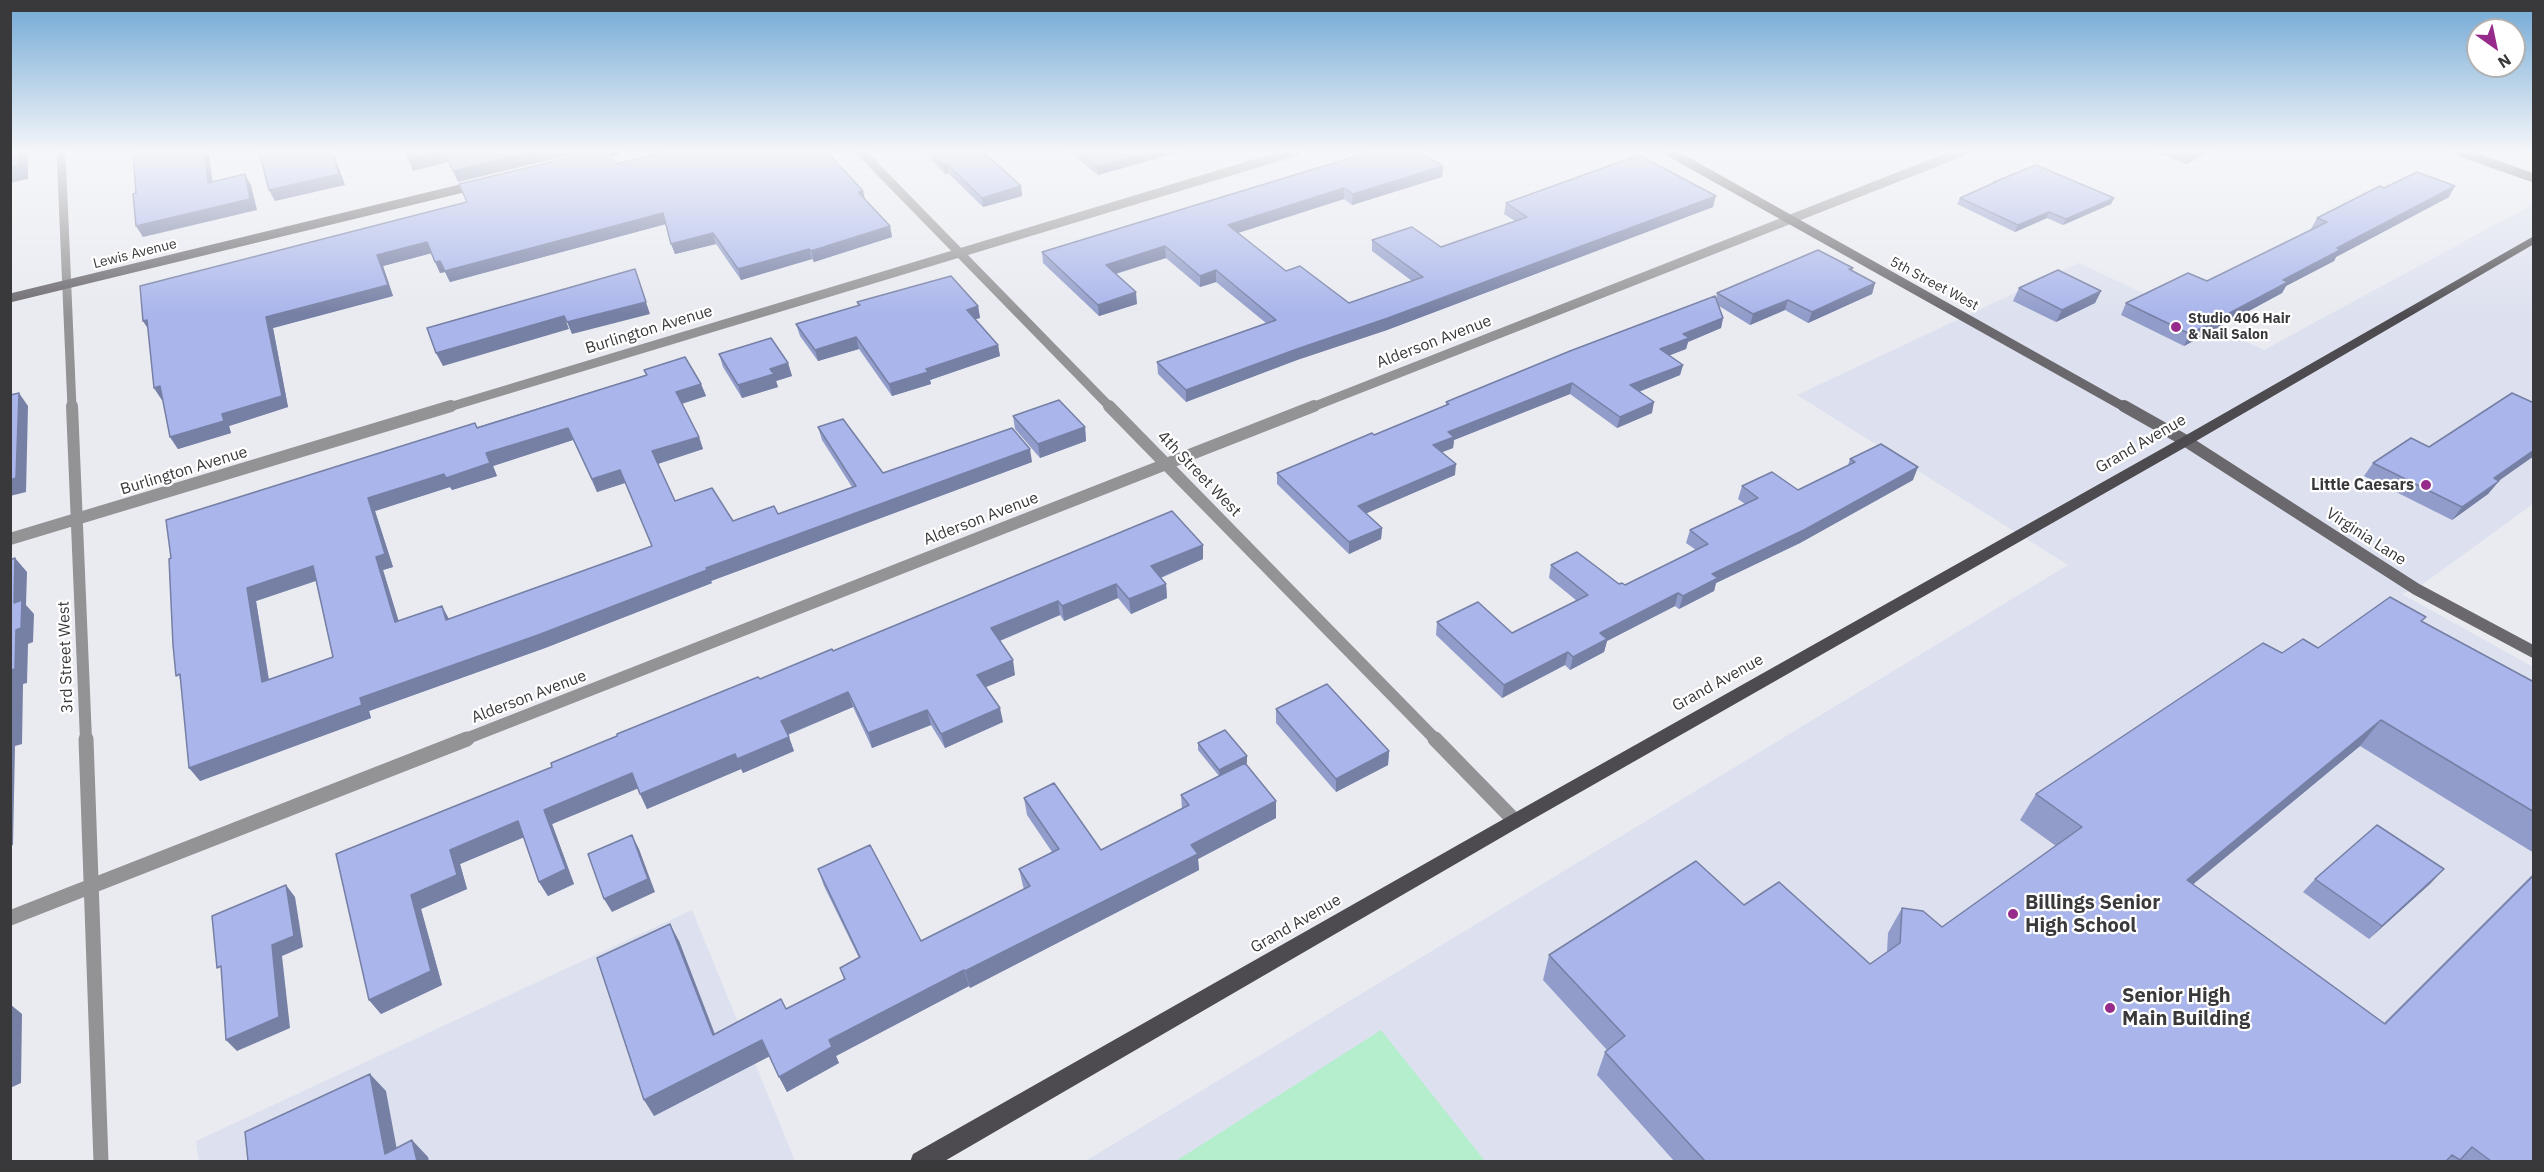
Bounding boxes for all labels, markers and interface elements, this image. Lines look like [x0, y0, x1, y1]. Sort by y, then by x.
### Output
north arrow [2466, 18, 2526, 78]
text: N [2494, 50, 2515, 73]
street label: Lewis Avenue [91, 235, 179, 273]
street label: 5th Street West [1887, 254, 1981, 314]
street label: Burlington Avenue [583, 302, 715, 358]
street label: Alderson Avenue [1374, 311, 1494, 373]
place label: Studio 406 Hair & Nail Salon [2188, 311, 2290, 344]
marker: Studio 406 Hair & Nail Salon [2169, 320, 2183, 334]
street label: Grand Avenue [2092, 410, 2190, 478]
street label: 4th Street West [1153, 427, 1245, 521]
street label: Burlington Avenue [118, 443, 250, 499]
place label: Little Caesars [2311, 475, 2414, 495]
marker: Little Caesars [2419, 478, 2433, 492]
street label: Alderson Avenue [921, 488, 1041, 550]
street label: Virginia Lane [2322, 504, 2410, 570]
street label: 3rd Street West [54, 601, 78, 713]
street label: Grand Avenue [1669, 650, 1767, 716]
street label: Alderson Avenue [469, 666, 589, 728]
street label: Grand Avenue [1247, 890, 1345, 958]
place label: Billings Senior High School [2025, 891, 2160, 938]
marker: Billings Senior High School [2006, 907, 2020, 921]
place label: Senior High Main Building [2122, 984, 2250, 1031]
marker: Senior High Main Building [2103, 1001, 2117, 1015]

